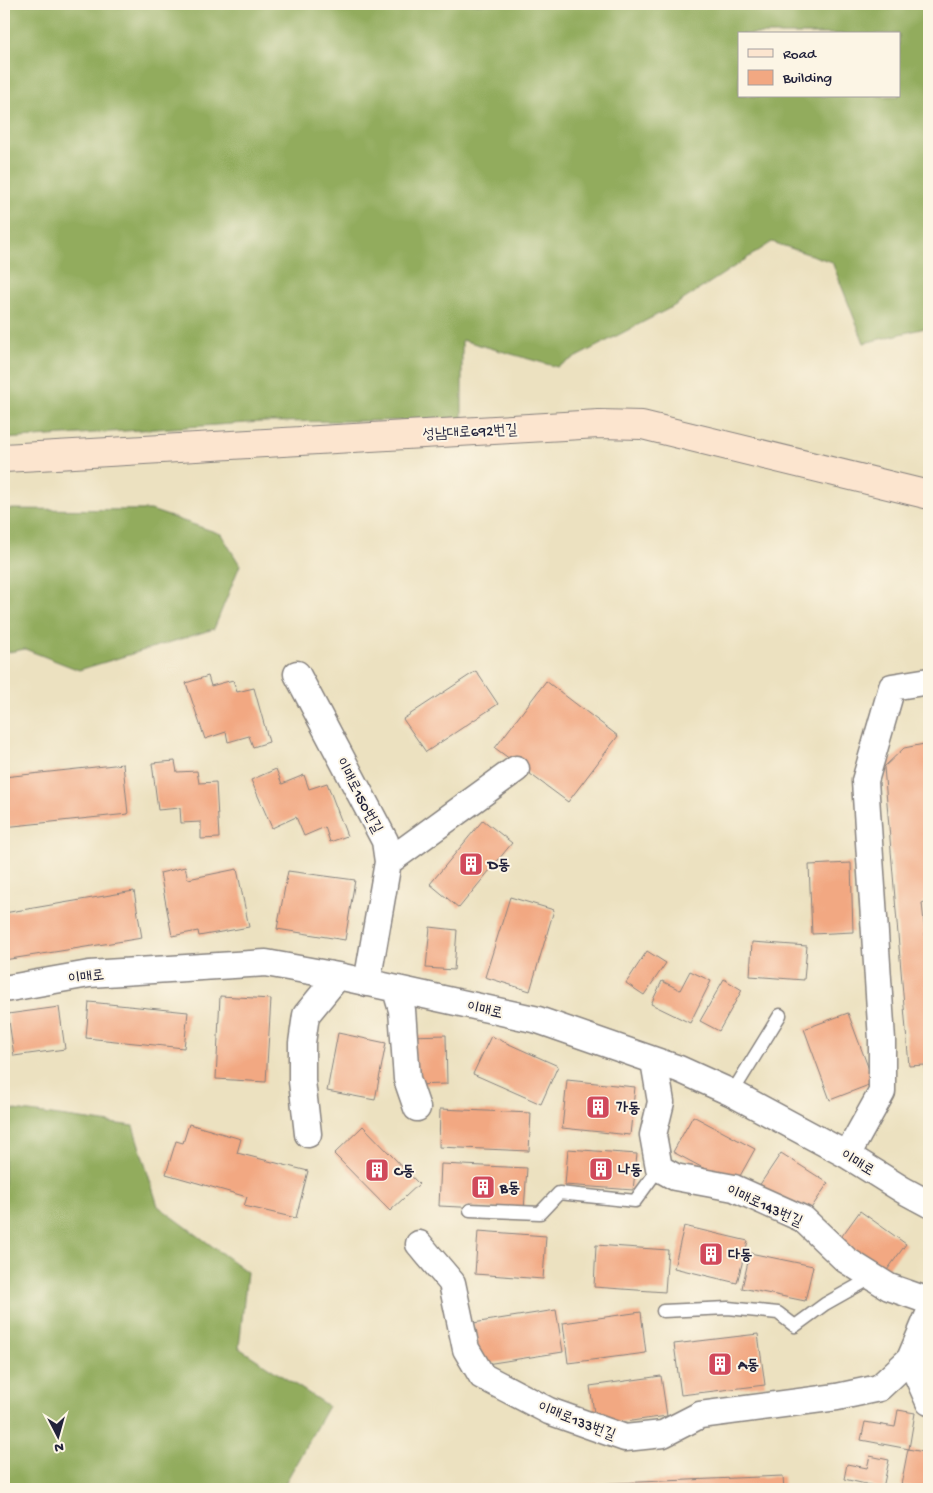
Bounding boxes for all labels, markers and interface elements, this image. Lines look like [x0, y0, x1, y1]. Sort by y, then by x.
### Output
legend [738, 32, 900, 98]
text: Road [783, 46, 817, 64]
text: Building [782, 70, 832, 88]
street label: 성남대로692번길 [422, 422, 518, 444]
street label: 이매로150번길 [331, 755, 386, 837]
building icon: D동 [458, 851, 484, 877]
place label: D동 [486, 857, 510, 875]
street label: 이매로 [67, 967, 105, 989]
street label: 이매로 [465, 998, 504, 1024]
building icon: 가동 [585, 1094, 611, 1120]
place label: 가동 [616, 1100, 640, 1118]
street label: 이매로 [837, 1147, 877, 1181]
building icon: 나동 [588, 1156, 614, 1182]
building icon: C동 [364, 1157, 390, 1183]
place label: 나동 [618, 1162, 642, 1180]
place label: C동 [393, 1163, 414, 1181]
building icon: B동 [470, 1174, 496, 1200]
place label: B동 [499, 1180, 520, 1198]
street label: 이매로143번길 [723, 1182, 805, 1232]
building icon: 다동 [698, 1241, 724, 1267]
place label: 다동 [728, 1247, 752, 1265]
building icon: A동 [707, 1351, 733, 1377]
place label: A동 [737, 1357, 759, 1375]
street label: 이매로133번길 [535, 1399, 618, 1445]
north arrow [32, 1410, 82, 1460]
text: N [54, 1438, 65, 1455]

